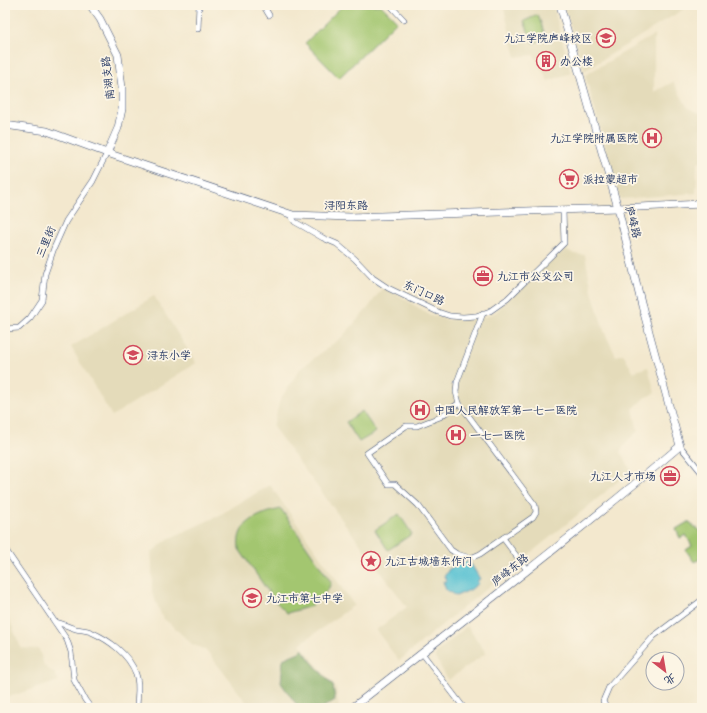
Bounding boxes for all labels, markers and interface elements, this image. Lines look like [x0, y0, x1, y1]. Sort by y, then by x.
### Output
school or university icon: 九江学院庐峰校区 [595, 27, 617, 49]
place label: 九江学院庐峰校区 [504, 32, 592, 45]
building icon: 办公楼 [535, 50, 557, 72]
street label: 南湖支路 [99, 55, 117, 101]
place label: 办公楼 [560, 55, 593, 68]
hospital icon: 九江学院附属医院 [641, 127, 663, 149]
place label: 九江学院附属医院 [550, 132, 638, 145]
supermarket icon: 派拉蒙超市 [558, 168, 580, 190]
place label: 派拉蒙超市 [583, 173, 638, 186]
street label: 浔阳东路 [324, 199, 368, 212]
street label: 庐峰路 [623, 204, 643, 240]
street label: 三里街 [34, 223, 59, 260]
office icon: 九江市公交公司 [472, 265, 494, 287]
place label: 九江市公交公司 [497, 270, 574, 283]
street label: 东门口路 [401, 278, 447, 308]
school or university icon: 浔东小学 [122, 344, 144, 366]
place label: 浔东小学 [147, 349, 191, 362]
hospital icon: 中国人民解放军第一七一医院 [409, 399, 431, 421]
place label: 中国人民解放军第一七一医院 [434, 404, 577, 417]
hospital icon: 一七一医院 [445, 424, 467, 446]
place label: 一七一医院 [470, 429, 525, 442]
office icon: 九江人才市场 [659, 465, 681, 487]
place label: 九江人才市场 [590, 470, 656, 483]
place icon: 九江古城墙东作门 [360, 550, 382, 572]
street label: 庐峰东路 [489, 551, 531, 589]
place label: 九江古城墙东作门 [385, 555, 473, 568]
school or university icon: 九江市第七中学 [241, 587, 263, 609]
place label: 九江市第七中学 [266, 592, 343, 605]
north arrow [645, 651, 685, 691]
text: 北 [662, 671, 678, 688]

